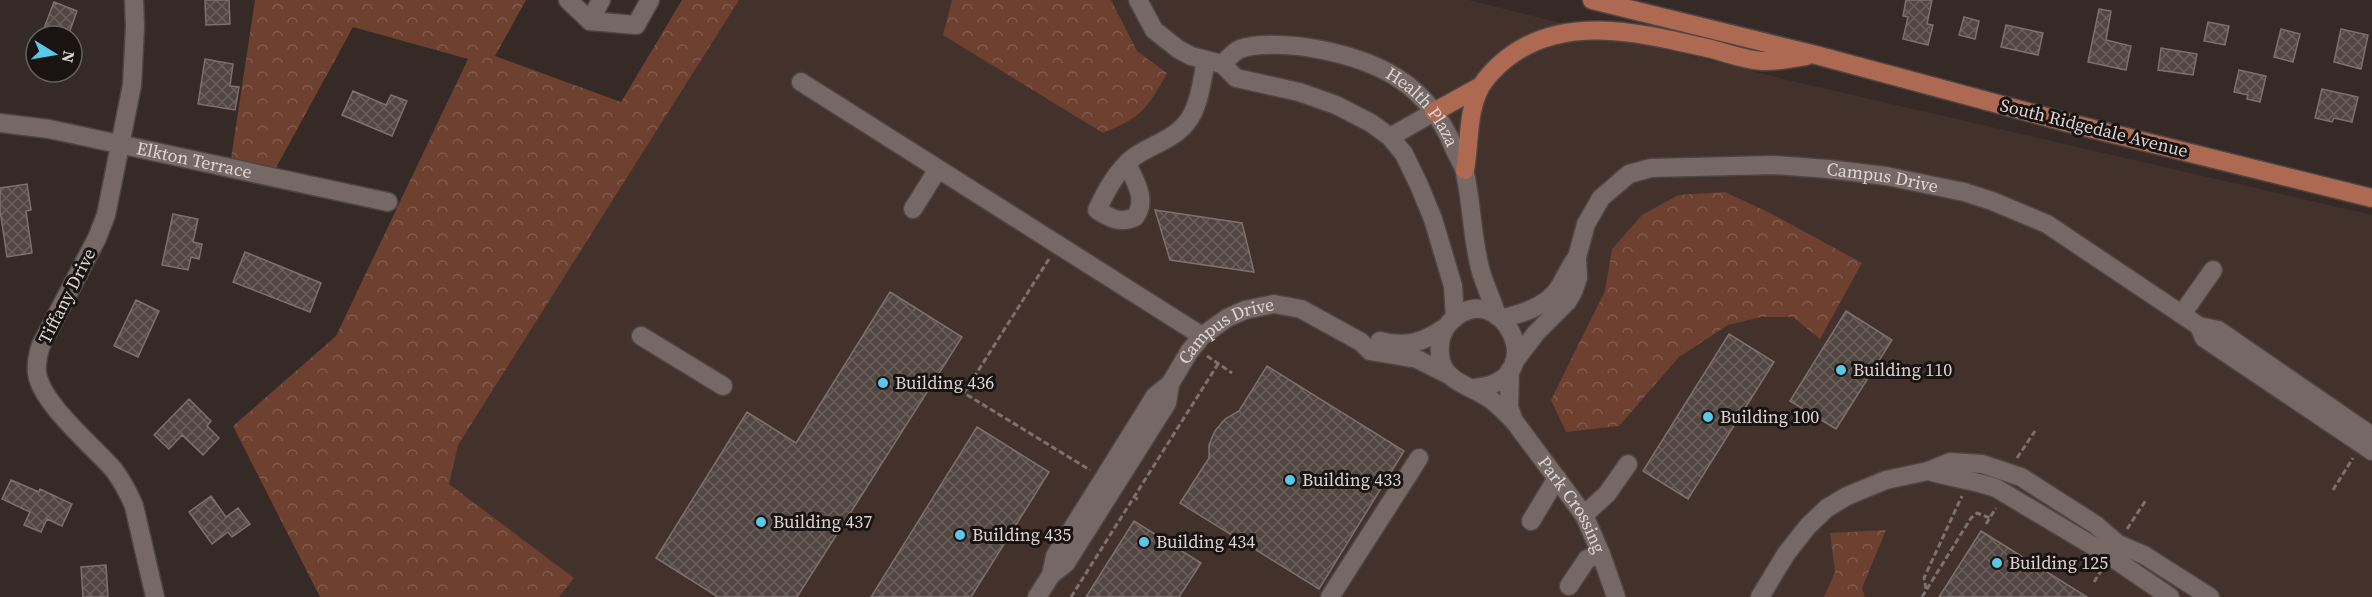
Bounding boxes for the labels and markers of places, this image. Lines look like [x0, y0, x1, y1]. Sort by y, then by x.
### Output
place label: Building 110 [1853, 357, 1952, 382]
marker: Building 110 [1834, 363, 1848, 377]
place label: Building 436 [895, 370, 994, 395]
marker: Building 436 [876, 376, 890, 390]
place label: Building 100 [1720, 404, 1819, 429]
marker: Building 100 [1701, 410, 1715, 424]
place label: Building 433 [1302, 467, 1401, 492]
marker: Building 433 [1283, 473, 1297, 487]
place label: Building 437 [773, 509, 872, 534]
marker: Building 437 [754, 515, 768, 529]
place label: Building 435 [972, 522, 1071, 547]
marker: Building 435 [953, 528, 967, 542]
place label: Building 434 [1156, 529, 1255, 554]
marker: Building 434 [1137, 535, 1151, 549]
place label: Building 125 [2009, 550, 2108, 575]
marker: Building 125 [1990, 556, 2004, 570]

